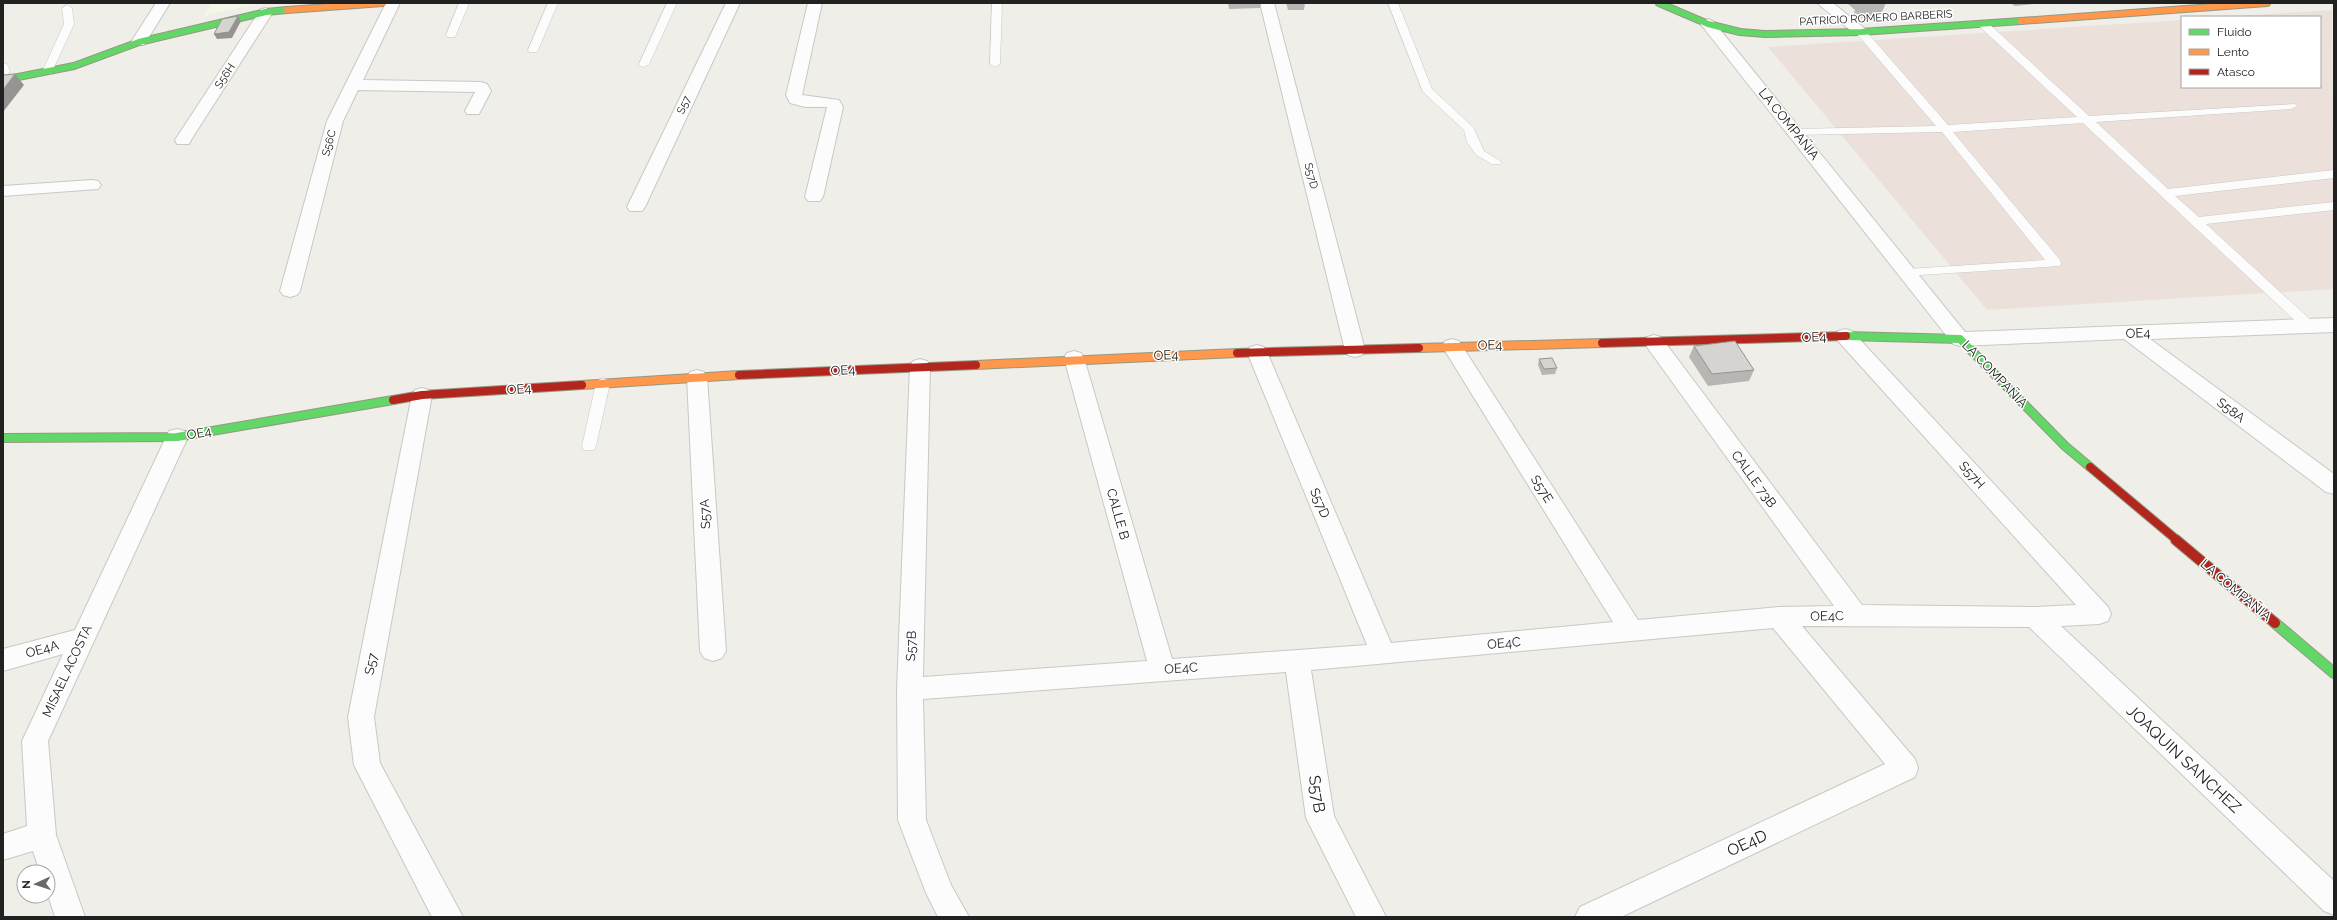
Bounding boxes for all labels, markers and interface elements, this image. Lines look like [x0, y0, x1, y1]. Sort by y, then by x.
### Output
street label: PATRICIO ROMERO BARBERIS [1799, 7, 1953, 29]
legend [2181, 16, 2321, 88]
text: Fluido [2217, 25, 2252, 39]
text: Lento [2217, 45, 2249, 59]
street label: S56H [212, 61, 238, 91]
text: Atasco [2217, 65, 2255, 79]
street label: LA COMPAÑIA [1756, 85, 1823, 163]
street label: S57 [674, 94, 694, 116]
street label: S56C [319, 128, 339, 158]
street label: S57D [1302, 162, 1321, 191]
street label: OE4 [2125, 325, 2151, 341]
street label: OE4 [1801, 329, 1827, 345]
street label: OE4 [1477, 337, 1503, 353]
street label: LA COMPAÑIA [1959, 337, 2031, 411]
street label: OE4 [1153, 347, 1179, 363]
street label: OE4 [830, 362, 856, 378]
street label: OE4 [506, 381, 532, 397]
street label: S58A [2214, 395, 2248, 426]
street label: OE4 [185, 423, 213, 443]
street label: CALLE 73B [1728, 448, 1780, 511]
street label: S57H [1956, 458, 1988, 492]
street label: S57E [1528, 472, 1556, 506]
street label: S57D [1307, 486, 1333, 520]
street label: CALLE B [1104, 487, 1133, 542]
street label: S57A [697, 498, 713, 529]
street label: LA COMPAÑIA [2198, 556, 2275, 624]
street label: OE4C [1810, 608, 1844, 624]
street label: MISAEL ACOSTA [39, 622, 95, 719]
street label: S57B [903, 630, 919, 662]
street label: OE4C [1487, 634, 1522, 652]
street label: OE4A [24, 637, 60, 661]
street label: S57 [362, 652, 380, 676]
street label: OE4C [1164, 659, 1198, 677]
street label: JOAQUIN SANCHEZ [2123, 701, 2245, 817]
street label: S57B [1305, 774, 1329, 814]
street label: OE4D [1724, 826, 1770, 860]
north arrow [16, 864, 56, 904]
text: N [20, 880, 33, 889]

